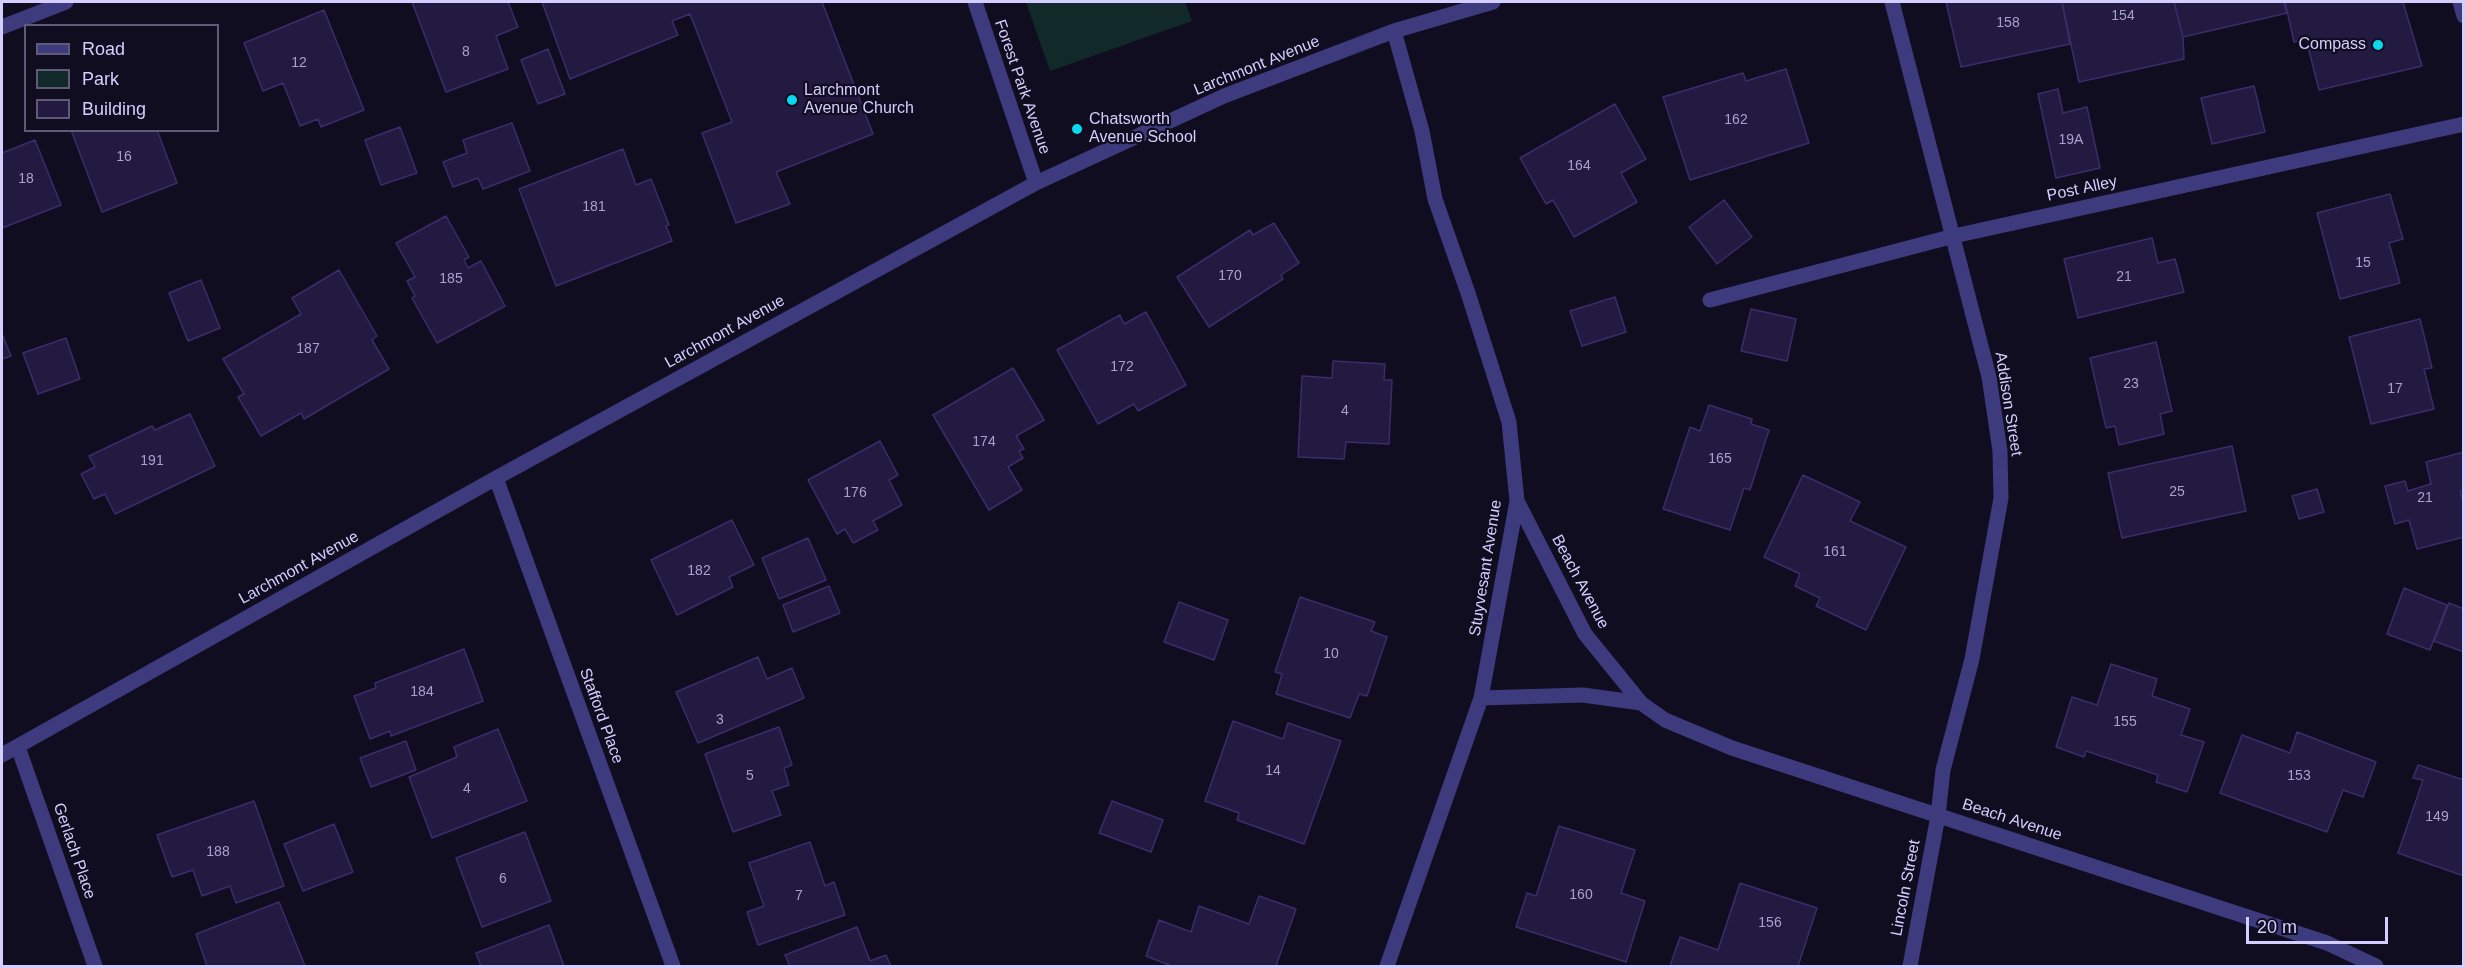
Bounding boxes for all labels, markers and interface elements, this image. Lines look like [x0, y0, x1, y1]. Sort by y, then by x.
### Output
house number: 154 [2111, 8, 2135, 24]
house number: 158 [1996, 15, 2020, 31]
street label: Forest Park Avenue [990, 17, 1054, 157]
legend [24, 24, 219, 132]
street label: Larchmont Avenue [1191, 32, 1323, 100]
place label: Compass [2298, 35, 2366, 55]
marker: Compass [2371, 38, 2385, 52]
text: Road [82, 39, 125, 59]
house number: 8 [462, 44, 470, 60]
house number: 12 [291, 55, 307, 71]
text: Park [82, 69, 119, 89]
place label: Larchmont Avenue Church [804, 81, 914, 119]
marker: Larchmont Avenue Church [785, 93, 799, 107]
text: Building [82, 99, 146, 119]
place label: Chatsworth Avenue School [1089, 110, 1196, 148]
house number: 162 [1724, 112, 1748, 128]
marker: Chatsworth Avenue School [1070, 122, 1084, 136]
house number: 19A [2059, 132, 2083, 148]
house number: 16 [116, 149, 132, 165]
house number: 164 [1567, 158, 1591, 174]
house number: 18 [18, 171, 34, 187]
street label: Post Alley [2045, 172, 2119, 206]
house number: 181 [582, 199, 606, 215]
house number: 15 [2355, 255, 2371, 271]
house number: 170 [1218, 268, 1242, 284]
house number: 21 [2116, 269, 2132, 285]
house number: 185 [439, 271, 463, 287]
street label: Larchmont Avenue [662, 291, 788, 373]
house number: 187 [296, 341, 320, 357]
street label: Addison Street [1990, 351, 2026, 457]
house number: 172 [1110, 359, 1134, 375]
house number: 23 [2123, 376, 2139, 392]
house number: 17 [2387, 381, 2403, 397]
house number: 4 [1341, 403, 1349, 419]
house number: 174 [972, 434, 996, 450]
house number: 165 [1708, 451, 1732, 467]
house number: 191 [140, 453, 164, 469]
house number: 25 [2169, 484, 2185, 500]
house number: 176 [843, 485, 867, 501]
house number: 21 [2417, 490, 2433, 506]
street label: Stuyvesant Avenue [1466, 499, 1506, 637]
street label: Larchmont Avenue [236, 527, 362, 609]
street label: Beach Avenue [1547, 532, 1613, 632]
house number: 161 [1823, 544, 1847, 560]
house number: 182 [687, 563, 711, 579]
house number: 10 [1323, 646, 1339, 662]
street label: Stafford Place [575, 666, 627, 766]
house number: 184 [410, 684, 434, 700]
house number: 3 [716, 712, 724, 728]
house number: 155 [2113, 714, 2137, 730]
house number: 14 [1265, 763, 1281, 779]
house number: 5 [746, 768, 754, 784]
house number: 153 [2287, 768, 2311, 784]
house number: 4 [463, 781, 471, 797]
street label: Beach Avenue [1960, 795, 2064, 845]
street label: Gerlach Place [49, 800, 99, 902]
house number: 149 [2425, 809, 2449, 825]
street label: Lincoln Street [1887, 838, 1925, 938]
house number: 188 [206, 844, 230, 860]
house number: 6 [499, 871, 507, 887]
house number: 160 [1569, 887, 1593, 903]
house number: 7 [795, 888, 803, 904]
scale bar [2249, 905, 2392, 943]
house number: 156 [1758, 915, 1782, 931]
text: 20 m [2257, 917, 2297, 937]

